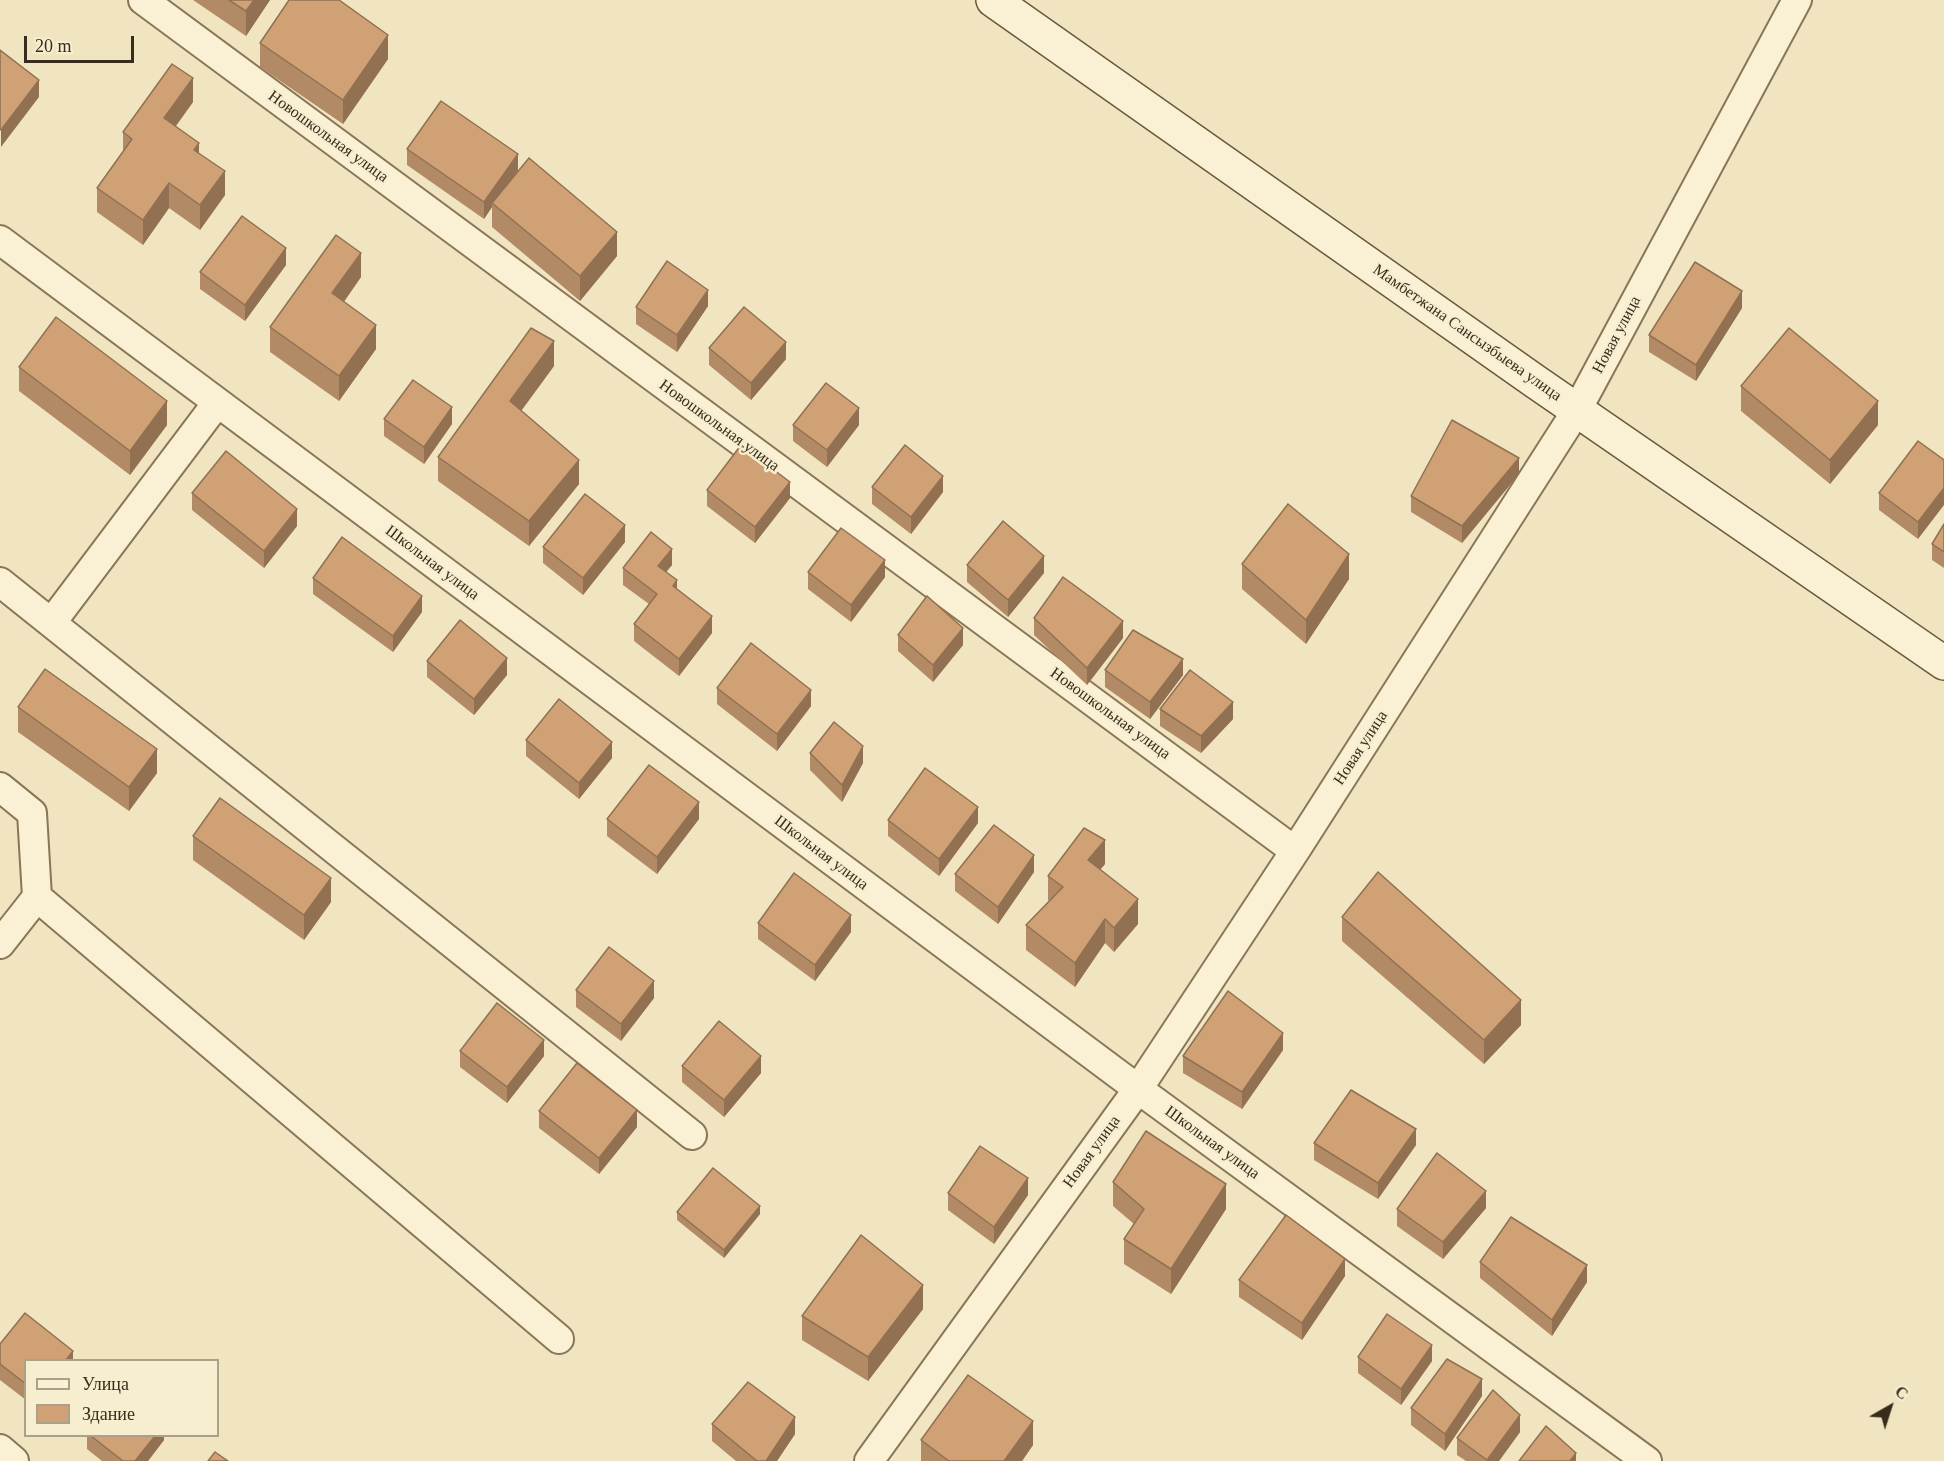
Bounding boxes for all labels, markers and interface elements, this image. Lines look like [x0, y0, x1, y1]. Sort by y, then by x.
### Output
scale bar [27, 24, 136, 62]
text: 20 m [35, 36, 72, 56]
street label: Новошкольная улица [264, 87, 392, 187]
street label: Мамбетжана Сансызбыева улица [1369, 260, 1565, 406]
street label: Новая улица [1589, 293, 1645, 377]
street label: Новошкольная улица [655, 376, 783, 476]
street label: Школьная улица [381, 521, 483, 605]
street label: Новошкольная улица [1046, 664, 1174, 764]
street label: Новая улица [1330, 707, 1392, 789]
street label: Школьная улица [770, 811, 872, 895]
street label: Школьная улица [1161, 1102, 1263, 1184]
street label: Новая улица [1059, 1112, 1125, 1192]
legend [24, 1359, 219, 1437]
text: Улица [82, 1374, 129, 1394]
north arrow [1860, 1377, 1920, 1437]
text: С [1892, 1382, 1911, 1403]
text: Здание [82, 1404, 135, 1424]

